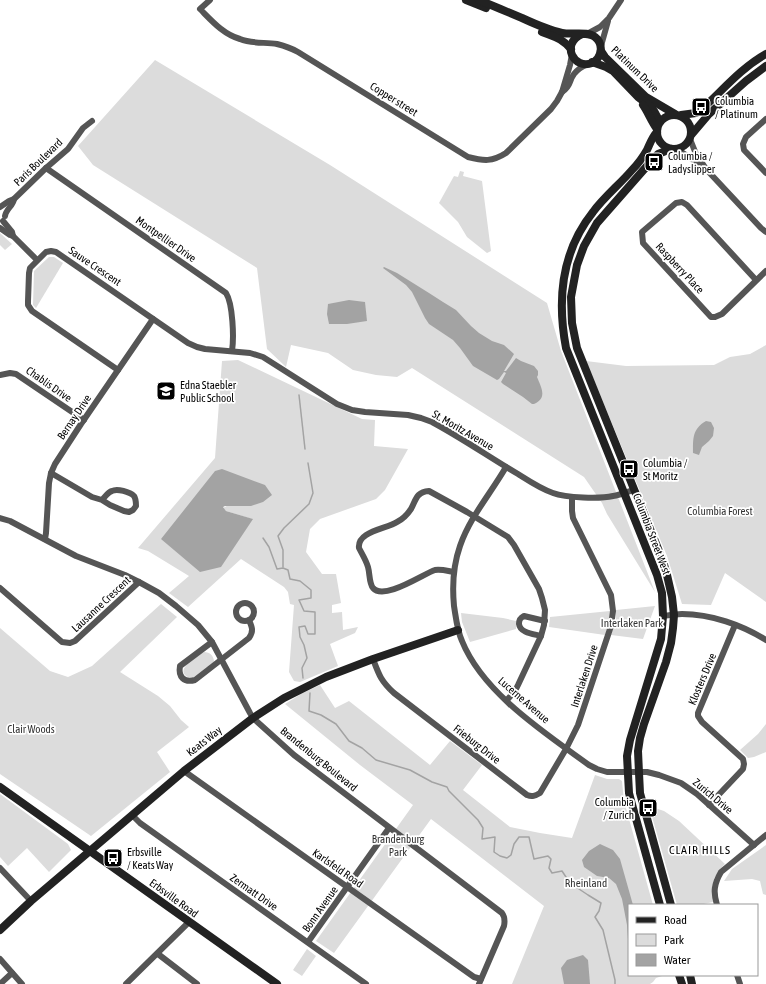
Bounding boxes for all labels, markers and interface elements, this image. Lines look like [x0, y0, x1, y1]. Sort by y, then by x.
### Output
street label: Platinum Drive [609, 44, 661, 94]
street label: Copper street [368, 80, 420, 118]
place label: Columbia / Platinum [715, 95, 758, 120]
bus stop icon: Columbia / Platinum [690, 96, 712, 118]
street label: Paris Boulevard [11, 136, 65, 188]
place label: Columbia / Ladyslipper [668, 150, 716, 175]
bus stop icon: Columbia / Ladyslipper [643, 151, 665, 173]
street label: Montpellier Drive [134, 214, 198, 264]
street label: Raspberry Place [653, 240, 707, 296]
street label: Sauve Crescent [67, 244, 123, 288]
street label: Chablis Drive [24, 364, 74, 404]
place label: Edna Staebler Public School [180, 379, 237, 404]
school or university icon: Edna Staebler Public School [155, 380, 177, 402]
street label: Bernay Drive [55, 392, 93, 442]
street label: St. Moritz Avenue [430, 408, 496, 452]
place label: Columbia / St Moritz [643, 457, 688, 482]
bus stop icon: Columbia / St Moritz [618, 458, 640, 480]
street label: Columbia Street West [631, 492, 673, 576]
park label: Columbia Forest [687, 505, 753, 517]
street label: Lausanne Crescent [69, 574, 133, 634]
park label: Interlaken Park [601, 617, 663, 629]
street label: Interlaken Drive [568, 643, 600, 709]
street label: Klosters Drive [686, 651, 718, 707]
street label: Lucerne Avenue [496, 674, 552, 726]
street label: Frieburg Drive [451, 722, 503, 766]
park label: Clair Woods [7, 723, 55, 735]
street label: Keats Way [184, 723, 224, 758]
street label: Brandenburg Boulevard [278, 724, 360, 794]
street label: Zurich Drive [691, 776, 735, 816]
place label: Columbia / Zurich [595, 796, 634, 821]
bus stop icon: Columbia / Zurich [637, 797, 659, 819]
park label: Brandenburg Park [372, 833, 424, 858]
district label: CLAIR HILLS [669, 843, 731, 857]
place label: Erbsville / Keats Way [127, 846, 174, 871]
street label: Karlsfeld Road [310, 846, 366, 890]
bus stop icon: Erbsville / Keats Way [102, 847, 124, 869]
street label: Zermatt Drive [228, 871, 280, 913]
street label: Erbsville Road [147, 876, 201, 920]
park label: Rheinland [565, 877, 607, 889]
street label: Bonn Avenue [300, 884, 340, 934]
legend [628, 904, 758, 976]
text: Road [664, 913, 687, 927]
text: Park [664, 933, 685, 947]
text: Water [664, 953, 691, 967]

